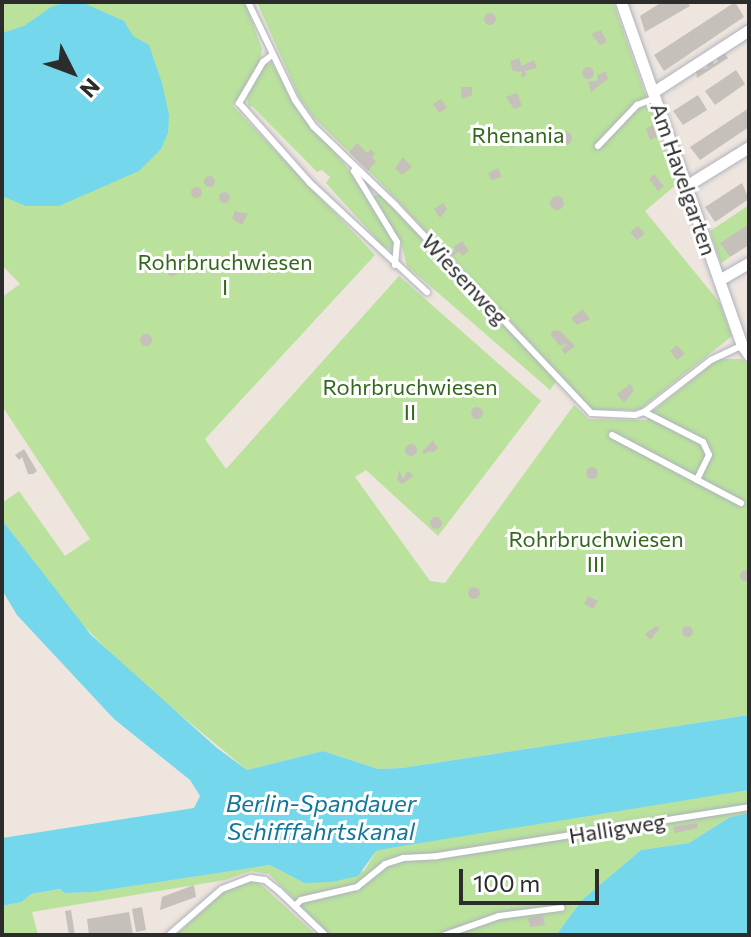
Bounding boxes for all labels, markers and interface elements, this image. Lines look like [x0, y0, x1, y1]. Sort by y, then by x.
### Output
north arrow [32, 32, 112, 112]
text: N [75, 73, 106, 104]
street label: Am Havelgarten [646, 99, 722, 259]
park label: Rhenania [472, 122, 564, 148]
street label: Wiesenweg [416, 228, 514, 330]
park label: Rohrbruchwiesen I [138, 248, 312, 300]
park label: Rohrbruchwiesen II [323, 373, 497, 424]
park label: Rohrbruchwiesen III [509, 525, 683, 576]
water label: Berlin-Spandauer Schifffahrtskanal [226, 789, 416, 845]
street label: Halligweg [567, 807, 667, 849]
scale bar [463, 853, 603, 903]
text: 100 m [473, 868, 540, 897]

